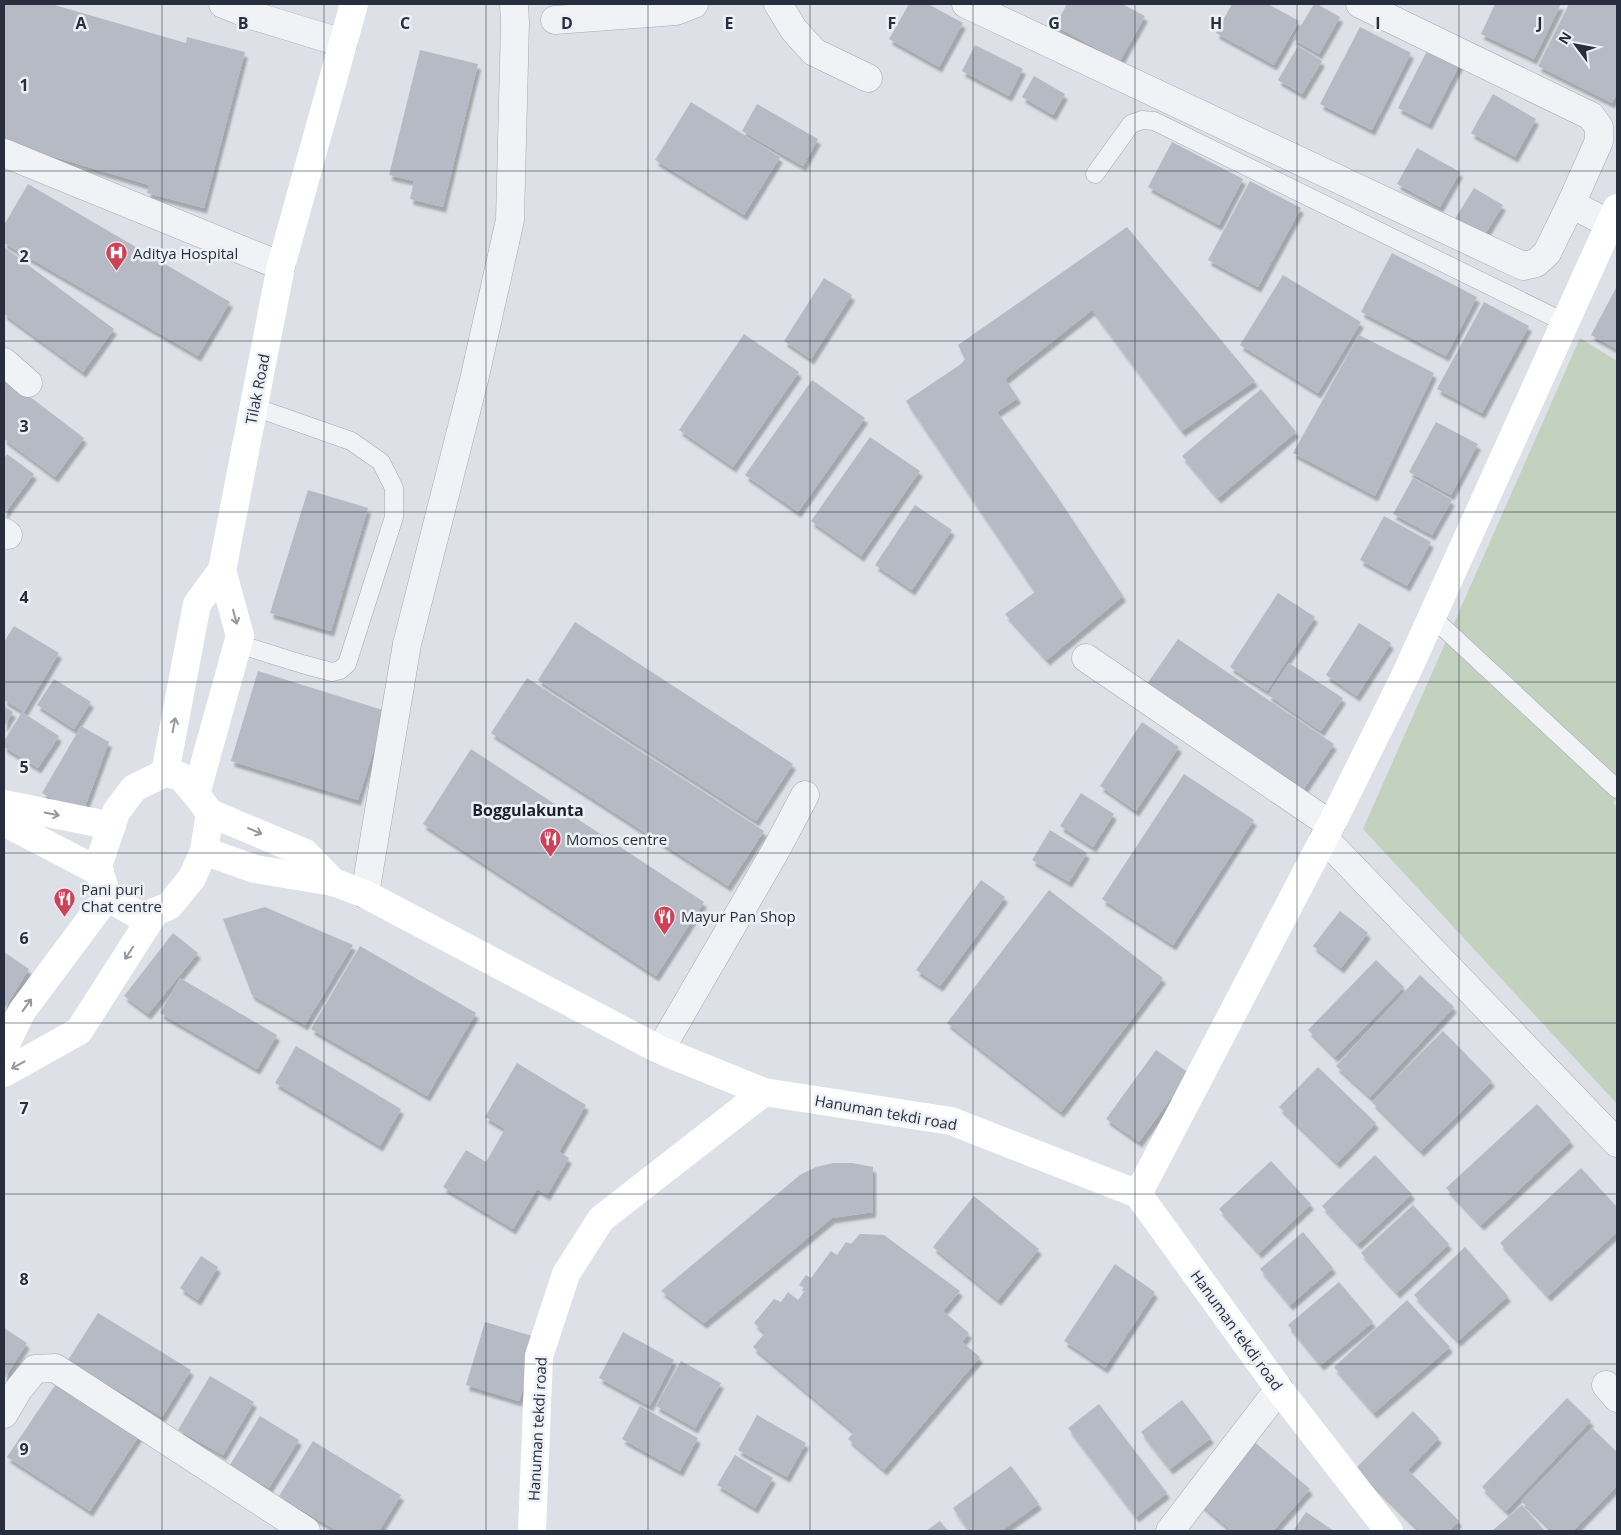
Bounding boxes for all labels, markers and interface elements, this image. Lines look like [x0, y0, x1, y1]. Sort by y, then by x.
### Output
text: A [75, 12, 87, 34]
text: B [238, 12, 248, 34]
text: C [400, 12, 410, 34]
text: D [561, 12, 573, 34]
text: E [725, 12, 734, 34]
text: F [888, 12, 896, 34]
text: G [1048, 12, 1060, 34]
text: H [1210, 12, 1222, 34]
text: I [1375, 12, 1381, 34]
text: J [1535, 12, 1543, 34]
north arrow [1551, 20, 1601, 70]
text: N [1553, 28, 1576, 48]
text: 1 [19, 74, 29, 96]
hospital icon: Aditya Hospital [105, 241, 129, 272]
place label: Aditya Hospital [133, 243, 238, 263]
text: 2 [19, 245, 29, 267]
street label: Tilak Road [240, 352, 274, 426]
text: 3 [19, 415, 29, 437]
text: 4 [19, 586, 29, 608]
one-way arrow [230, 608, 240, 624]
one-way arrow [170, 717, 179, 733]
text: 5 [19, 756, 29, 778]
district label: Boggulakunta [472, 799, 584, 821]
one-way arrow [43, 809, 59, 819]
one-way arrow [247, 827, 262, 837]
restaurant icon: Momos centre [538, 827, 562, 858]
place label: Momos centre [566, 829, 667, 849]
place label: Pani puri Chat centre [81, 879, 162, 916]
restaurant icon: Pani puri Chat centre [53, 886, 77, 917]
restaurant icon: Mayur Pan Shop [653, 904, 677, 935]
place label: Mayur Pan Shop [681, 906, 796, 926]
text: 6 [19, 927, 29, 949]
one-way arrow [124, 945, 134, 959]
one-way arrow [21, 999, 32, 1012]
one-way arrow [11, 1060, 26, 1070]
street label: Hanuman tekdi road [813, 1090, 959, 1134]
text: 7 [19, 1097, 29, 1119]
street label: Hanuman tekdi road [1187, 1266, 1287, 1394]
text: 8 [19, 1268, 29, 1290]
street label: Hanuman tekdi road [523, 1356, 551, 1502]
text: 9 [19, 1438, 29, 1460]

